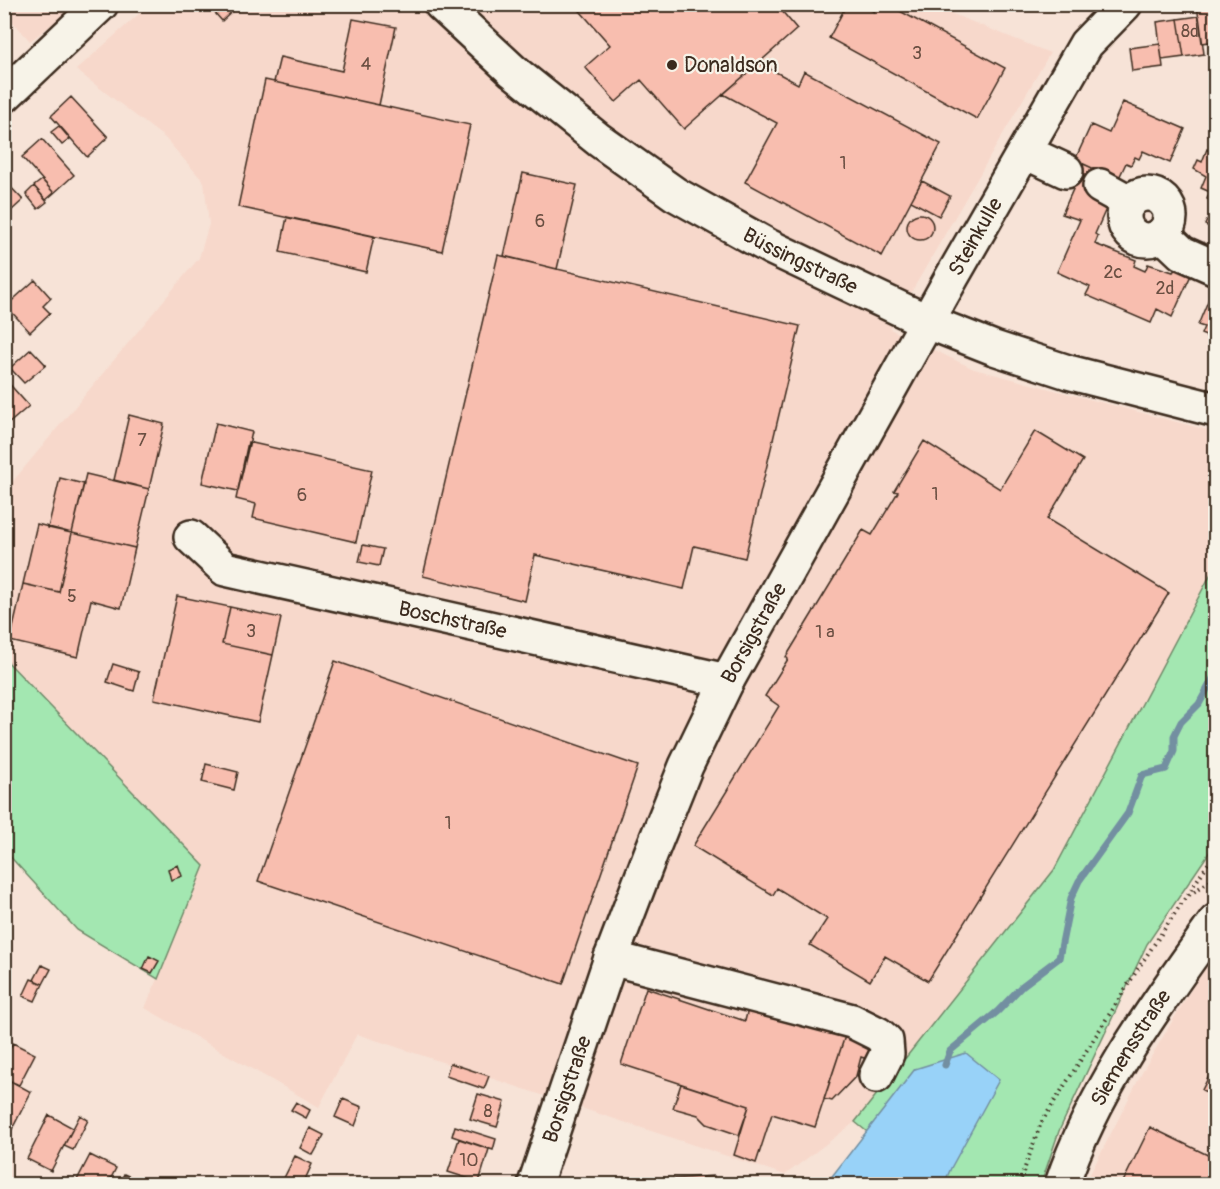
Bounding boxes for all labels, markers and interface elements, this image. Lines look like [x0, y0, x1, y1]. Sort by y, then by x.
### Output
house number: 8d [1181, 20, 1199, 43]
house number: 3 [912, 42, 922, 65]
place label: Donaldson [684, 52, 778, 79]
house number: 4 [361, 53, 372, 76]
marker: Donaldson [665, 58, 679, 72]
house number: 1 [839, 152, 847, 175]
street label: Steinkulle [942, 192, 1009, 281]
house number: 6 [535, 210, 545, 233]
street label: Büssingstraße [738, 222, 863, 301]
house number: 2c [1103, 261, 1123, 284]
house number: 2d [1156, 277, 1174, 300]
house number: 7 [137, 429, 147, 452]
house number: 1 [931, 483, 939, 506]
house number: 6 [297, 484, 307, 507]
street label: Borsigstraße [715, 577, 793, 688]
house number: 5 [67, 585, 77, 608]
street label: Boschstraße [396, 595, 510, 646]
house number: 3 [246, 620, 256, 643]
house number: 1 a [815, 621, 835, 644]
house number: 1 [444, 812, 452, 835]
street label: Siemensstraße [1085, 984, 1178, 1111]
street label: Borsigstraße [537, 1032, 598, 1146]
house number: 8 [483, 1100, 493, 1123]
house number: 10 [459, 1149, 479, 1172]

